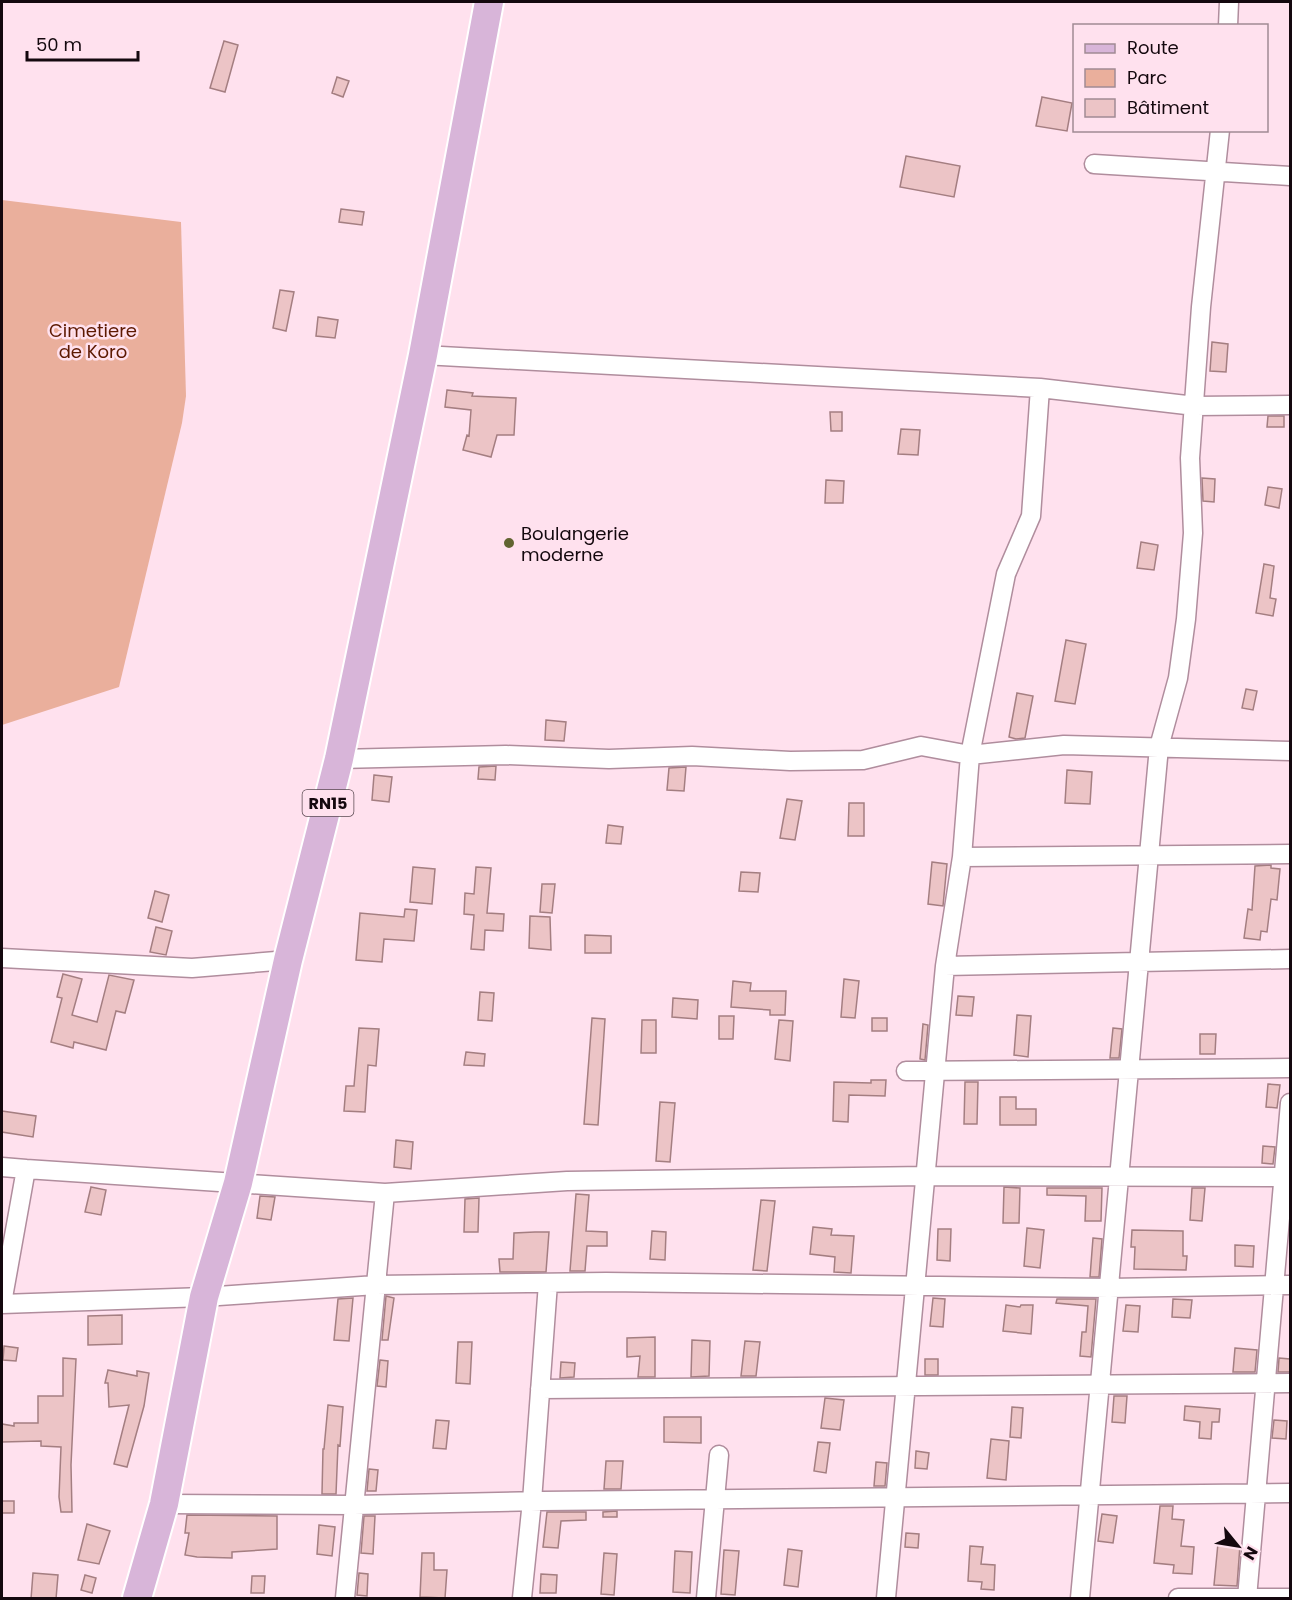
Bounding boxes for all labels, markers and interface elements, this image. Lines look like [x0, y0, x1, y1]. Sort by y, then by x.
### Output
scale bar [27, 24, 138, 62]
legend [1073, 24, 1268, 132]
text: 50 m [36, 32, 82, 57]
text: Route [1127, 35, 1179, 60]
text: Parc [1127, 65, 1167, 90]
text: Bâtiment [1127, 95, 1209, 120]
park label: Cimetiere de Koro [49, 318, 137, 364]
place label: Boulangerie moderne [521, 521, 629, 567]
marker: Boulangerie moderne [502, 536, 516, 550]
road number: RN15 [302, 790, 354, 816]
north arrow [1208, 1516, 1268, 1576]
text: N [1238, 1542, 1264, 1564]

